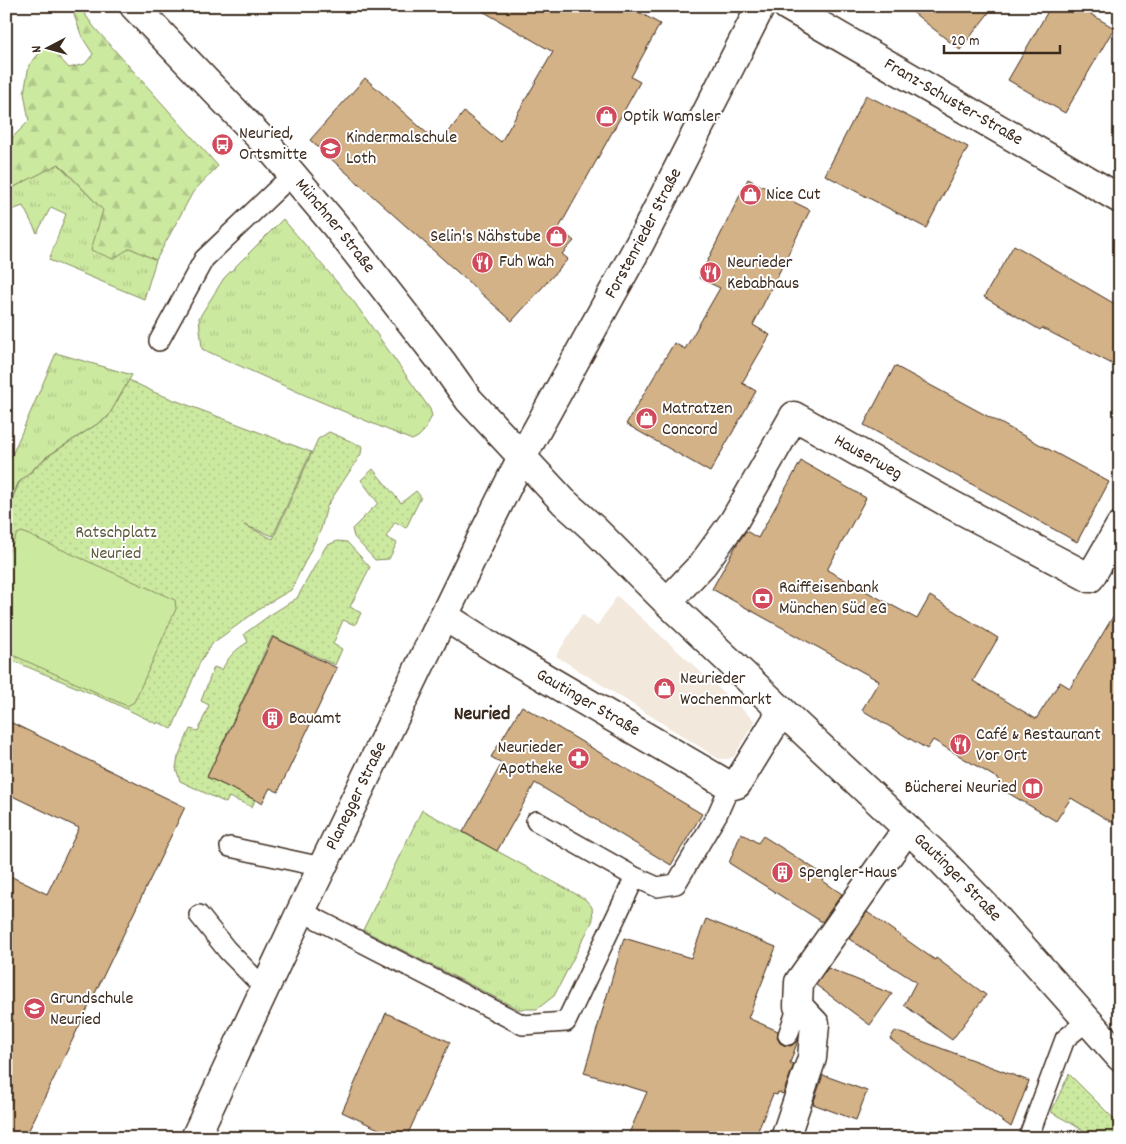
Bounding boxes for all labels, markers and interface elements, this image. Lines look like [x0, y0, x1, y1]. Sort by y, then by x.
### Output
north arrow [22, 22, 72, 72]
scale bar [944, 22, 1060, 54]
text: 20 m [951, 31, 979, 53]
text: N [27, 45, 47, 54]
street label: Franz-Schuster-Straße [879, 52, 1027, 152]
shop icon: Optik Wamsler [595, 105, 619, 129]
place label: Optik Wamsler [623, 105, 721, 130]
place label: Neuried, Ortsmitte [239, 122, 307, 168]
place label: Kindermalschule Loth [346, 126, 457, 172]
bus stop icon: Neuried, Ortsmitte [211, 132, 235, 156]
school or university icon: Kindermalschule Loth [318, 136, 342, 160]
street label: Forstenrieder Straße [599, 164, 689, 303]
street label: Münchner Straße [289, 173, 381, 279]
shop icon: Nice Cut [738, 183, 762, 207]
place label: Nice Cut [766, 183, 821, 208]
place label: Selin's Nähstube [430, 225, 541, 250]
shop icon: Selin's Nähstube [545, 225, 569, 249]
restaurant icon: Fuh Wah [471, 250, 495, 274]
place label: Fuh Wah [499, 250, 554, 275]
place label: Neurieder Kebabhaus [727, 251, 799, 297]
restaurant icon: Neurieder Kebabhaus [699, 261, 723, 285]
place label: Matratzen Concord [662, 397, 732, 443]
shop icon: Matratzen Concord [634, 407, 658, 431]
street label: Hauserweg [829, 428, 907, 487]
park label: Ratschplatz Neuried [75, 521, 157, 567]
place label: Raiffeisenbank München Süd eG [779, 576, 887, 622]
bank icon: Raiffeisenbank München Süd eG [751, 586, 775, 610]
street label: Gautinger Straße [531, 663, 644, 743]
place label: Neurieder Wochenmarkt [680, 667, 772, 713]
shop icon: Neurieder Wochenmarkt [652, 677, 676, 701]
district label: Neuried [454, 701, 510, 729]
building icon: Bauamt [261, 707, 285, 731]
place label: Bauamt [289, 707, 342, 732]
place label: Café & Restaurant Vor Ort [976, 723, 1101, 769]
restaurant icon: Café & Restaurant Vor Ort [948, 733, 972, 757]
place label: Neurieder Apotheke [497, 736, 563, 782]
street label: Planegger Straße [320, 738, 394, 855]
pharmacy icon: Neurieder Apotheke [567, 746, 591, 770]
place label: Bücherei Neuried [904, 776, 1017, 801]
library icon: Bücherei Neuried [1021, 776, 1045, 800]
street label: Gautinger Straße [907, 827, 1007, 928]
building icon: Spengler-Haus [771, 861, 795, 885]
place label: Spengler-Haus [799, 861, 897, 886]
place label: Grundschule Neuried [50, 987, 133, 1033]
school or university icon: Grundschule Neuried [22, 997, 46, 1021]

